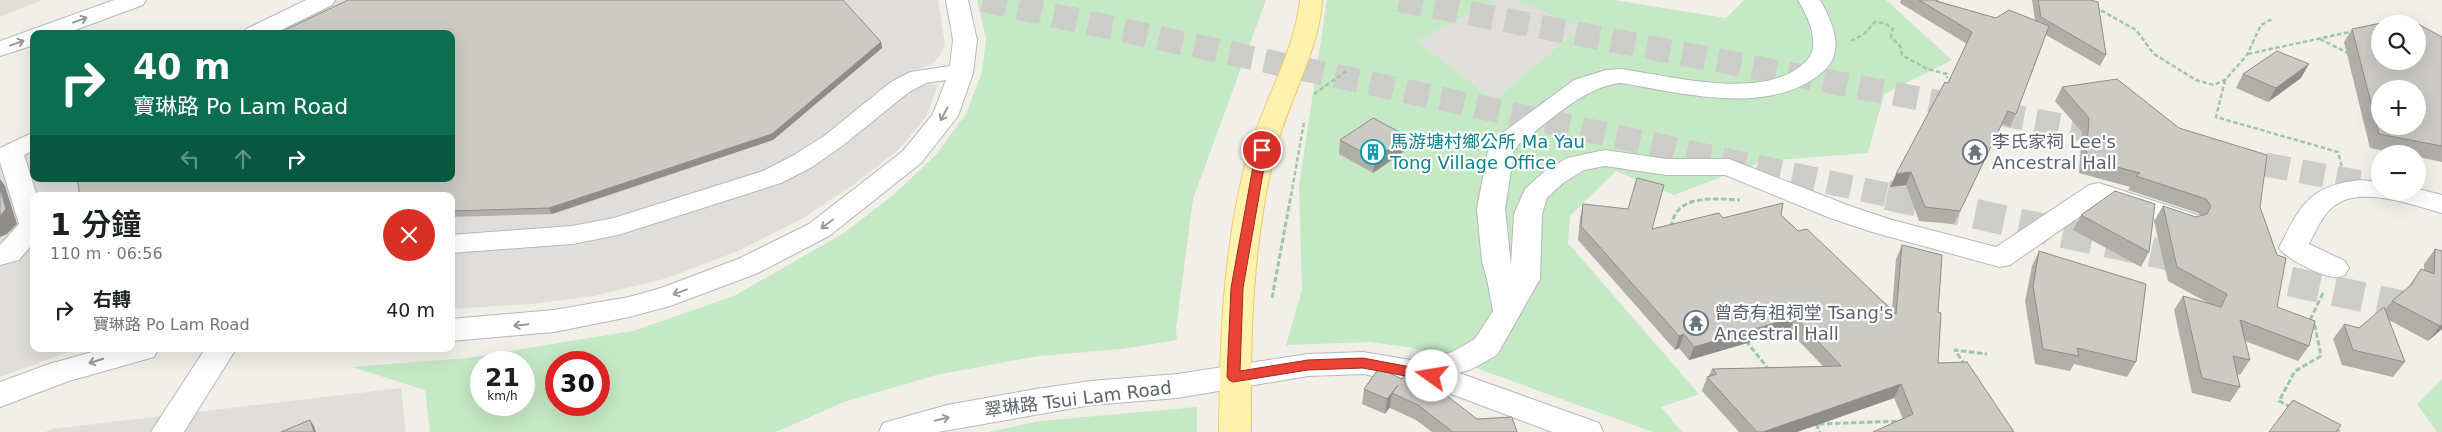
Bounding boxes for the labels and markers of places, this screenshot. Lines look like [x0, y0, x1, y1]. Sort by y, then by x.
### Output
pin [1241, 129, 1283, 171]
place label: 馬游塘村鄉公所 Ma Yau Tong Village Office [1389, 131, 1585, 173]
place label: 李氏家祠 Lee's Ancestral Hall [1992, 131, 2117, 173]
building icon: 馬游塘村鄉公所 Ma Yau Tong Village Office [1360, 139, 1386, 165]
temple icon: 李氏家祠 Lee's Ancestral Hall [1962, 139, 1988, 165]
place label: 曾奇有祖祠堂 Tsang's Ancestral Hall [1714, 302, 1893, 344]
temple icon: 曾奇有祖祠堂 Tsang's Ancestral Hall [1683, 310, 1709, 336]

